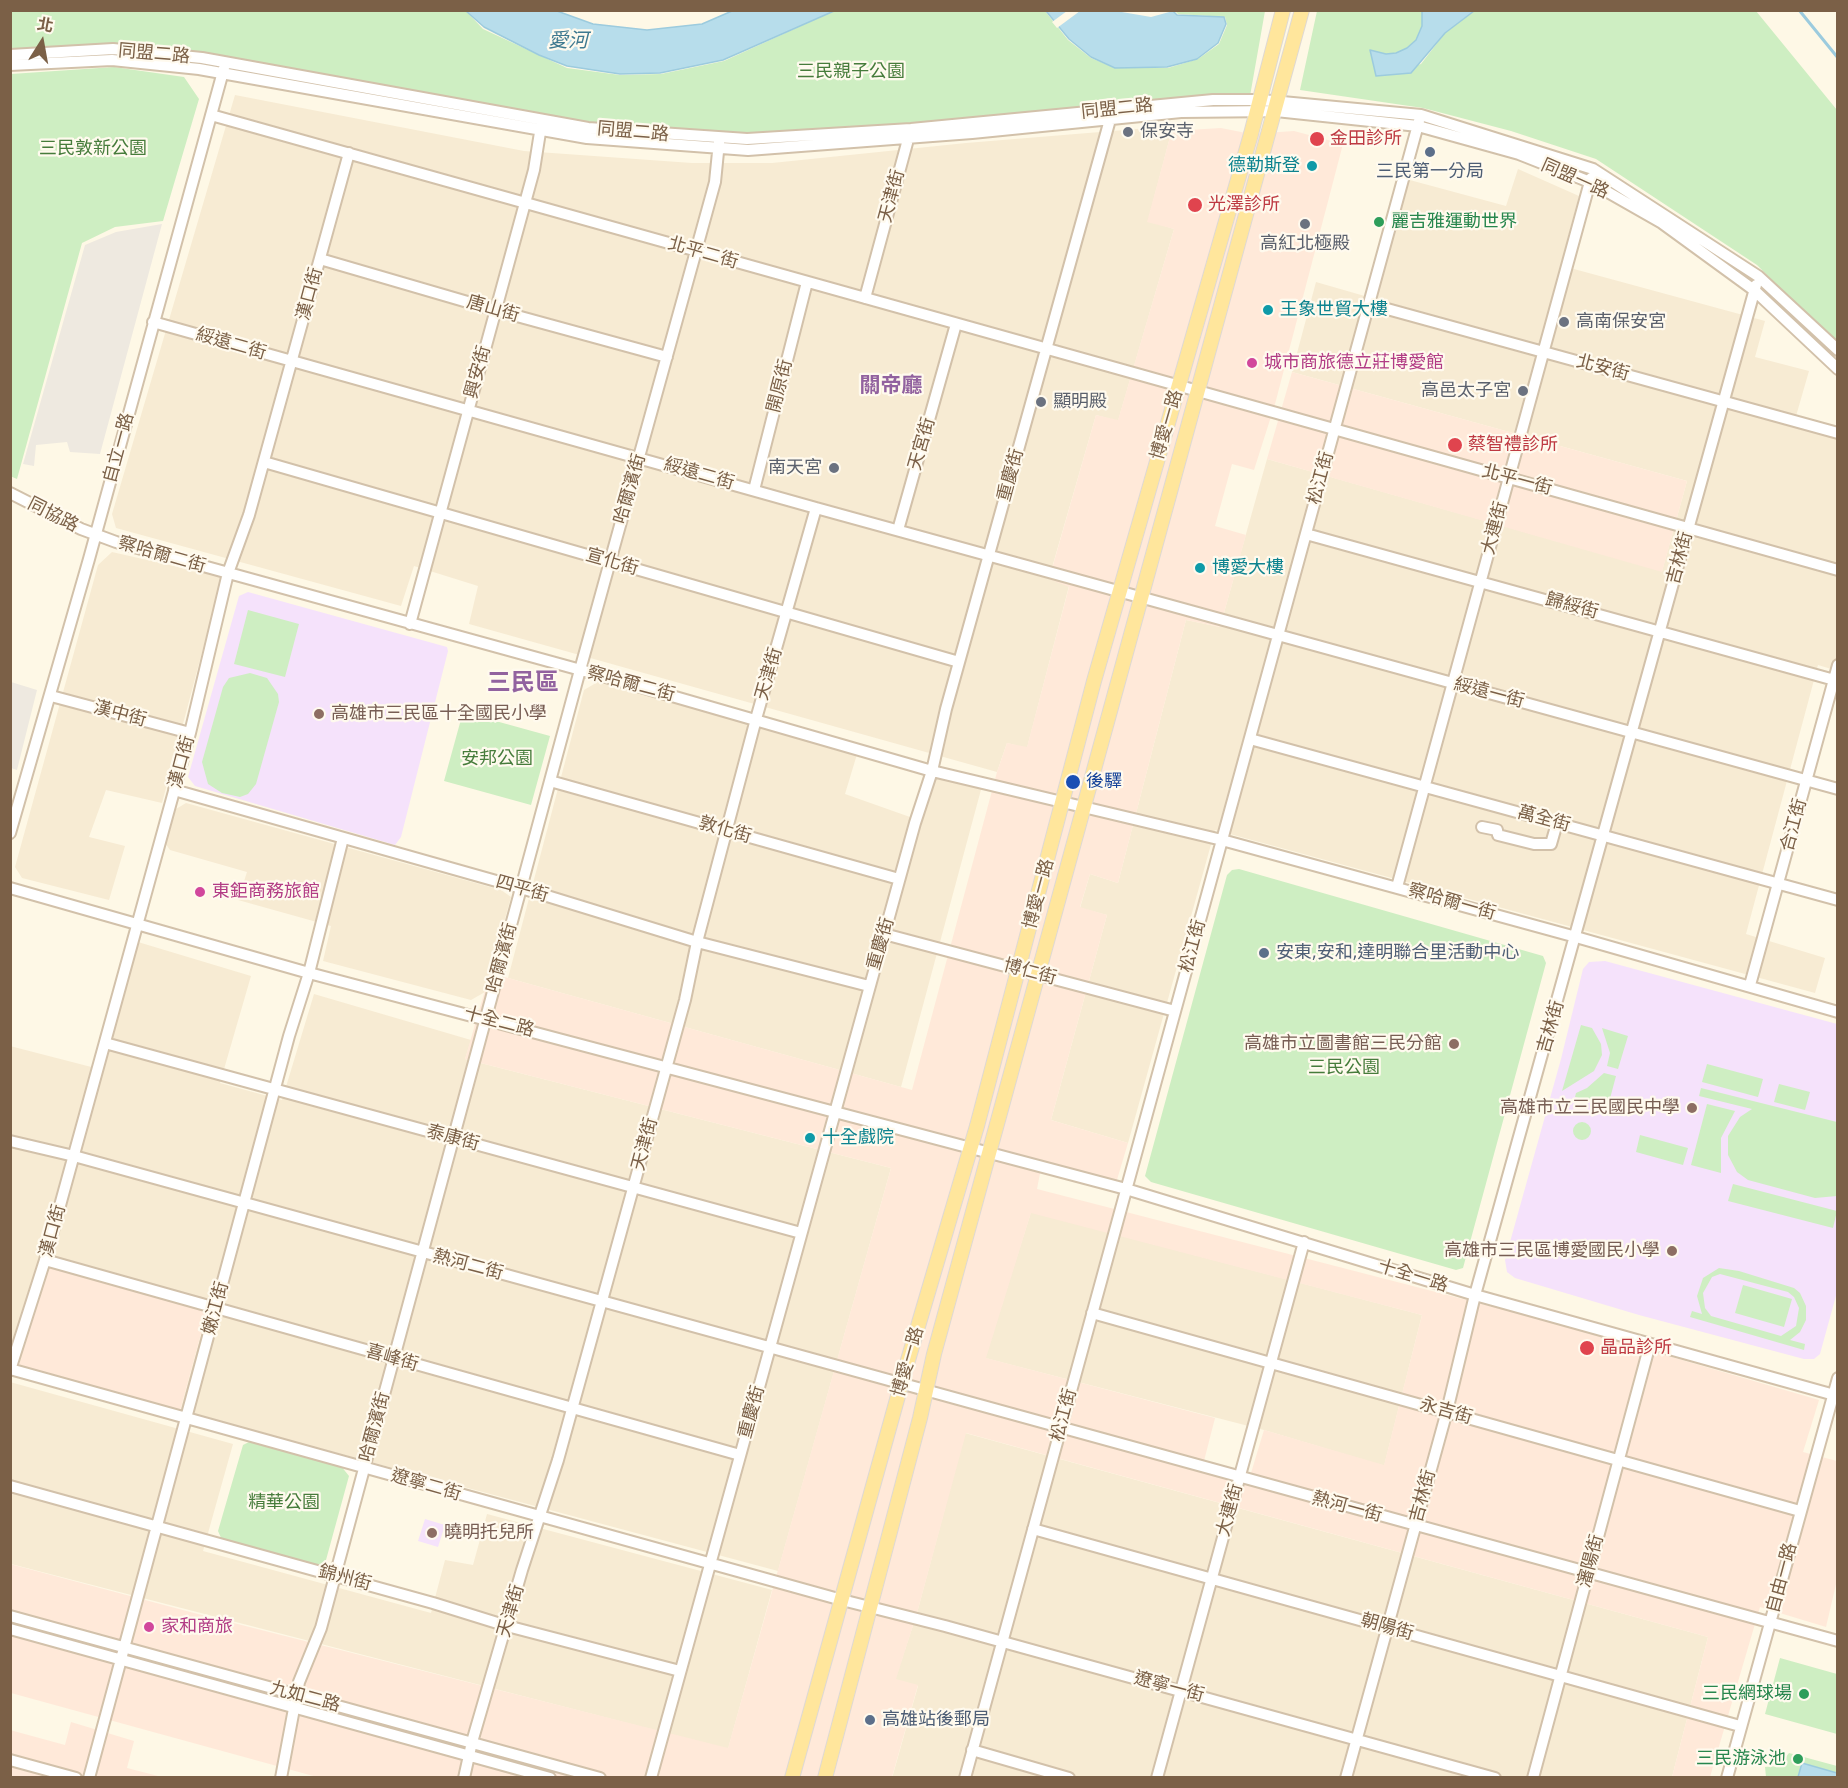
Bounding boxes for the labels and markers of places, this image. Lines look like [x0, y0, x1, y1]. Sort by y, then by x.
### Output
place label: 保安寺 [1140, 121, 1194, 143]
marker: 保安寺 [1121, 125, 1135, 139]
place label: 金田診所 [1330, 128, 1402, 150]
marker: 金田診所 [1308, 130, 1326, 148]
marker: 三民第一分局 [1423, 145, 1437, 159]
place label: 德勒斯登 [1228, 155, 1300, 177]
marker: 德勒斯登 [1305, 159, 1319, 173]
place label: 三民第一分局 [1376, 161, 1484, 183]
place label: 光澤診所 [1208, 194, 1280, 216]
marker: 光澤診所 [1186, 196, 1204, 214]
place label: 麗吉雅運動世界 [1391, 211, 1517, 233]
marker: 麗吉雅運動世界 [1372, 215, 1386, 229]
marker: 高紅北極殿 [1298, 217, 1312, 231]
place label: 高紅北極殿 [1260, 233, 1350, 255]
place label: 王象世貿大樓 [1280, 299, 1388, 321]
marker: 王象世貿大樓 [1261, 303, 1275, 317]
place label: 高南保安宮 [1576, 311, 1666, 333]
marker: 高南保安宮 [1557, 315, 1571, 329]
place label: 城市商旅德立莊博愛館 [1264, 352, 1444, 374]
marker: 城市商旅德立莊博愛館 [1245, 356, 1259, 370]
place label: 高邑太子宮 [1421, 380, 1511, 402]
marker: 高邑太子宮 [1516, 384, 1530, 398]
place label: 顯明殿 [1053, 391, 1107, 413]
marker: 顯明殿 [1034, 395, 1048, 409]
place label: 蔡智禮診所 [1468, 434, 1558, 456]
marker: 蔡智禮診所 [1446, 436, 1464, 454]
place label: 南天宮 [768, 457, 822, 479]
marker: 南天宮 [827, 461, 841, 475]
place label: 博愛大樓 [1212, 557, 1284, 579]
marker: 博愛大樓 [1193, 561, 1207, 575]
place label: 高雄市三民區十全國民小學 [331, 703, 547, 725]
marker: 高雄市三民區十全國民小學 [312, 707, 326, 721]
place label: 後驛 [1086, 771, 1122, 793]
marker: 後驛 [1064, 773, 1082, 791]
place label: 東鉅商務旅館 [212, 881, 320, 903]
marker: 東鉅商務旅館 [193, 885, 207, 899]
place label: 安東,安和,達明聯合里活動中心 [1276, 942, 1519, 964]
marker: 安東,安和,達明聯合里活動中心 [1257, 946, 1271, 960]
place label: 高雄市立圖書館三民分館 [1244, 1033, 1442, 1055]
marker: 高雄市立圖書館三民分館 [1447, 1037, 1461, 1051]
place label: 高雄市立三民國民中學 [1500, 1097, 1680, 1119]
marker: 高雄市立三民國民中學 [1685, 1101, 1699, 1115]
place label: 十全戲院 [822, 1127, 894, 1149]
marker: 十全戲院 [803, 1131, 817, 1145]
place label: 高雄市三民區博愛國民小學 [1444, 1240, 1660, 1262]
marker: 高雄市三民區博愛國民小學 [1665, 1244, 1679, 1258]
place label: 晶品診所 [1600, 1337, 1672, 1359]
marker: 晶品診所 [1578, 1339, 1596, 1357]
place label: 曉明托兒所 [444, 1522, 534, 1544]
marker: 曉明托兒所 [425, 1526, 439, 1540]
place label: 家和商旅 [161, 1616, 233, 1638]
marker: 家和商旅 [142, 1620, 156, 1634]
place label: 三民網球場 [1702, 1683, 1792, 1705]
marker: 三民網球場 [1797, 1687, 1811, 1701]
place label: 高雄站後郵局 [882, 1709, 990, 1731]
marker: 高雄站後郵局 [863, 1713, 877, 1727]
place label: 三民游泳池 [1696, 1748, 1786, 1770]
marker: 三民游泳池 [1791, 1752, 1805, 1766]

